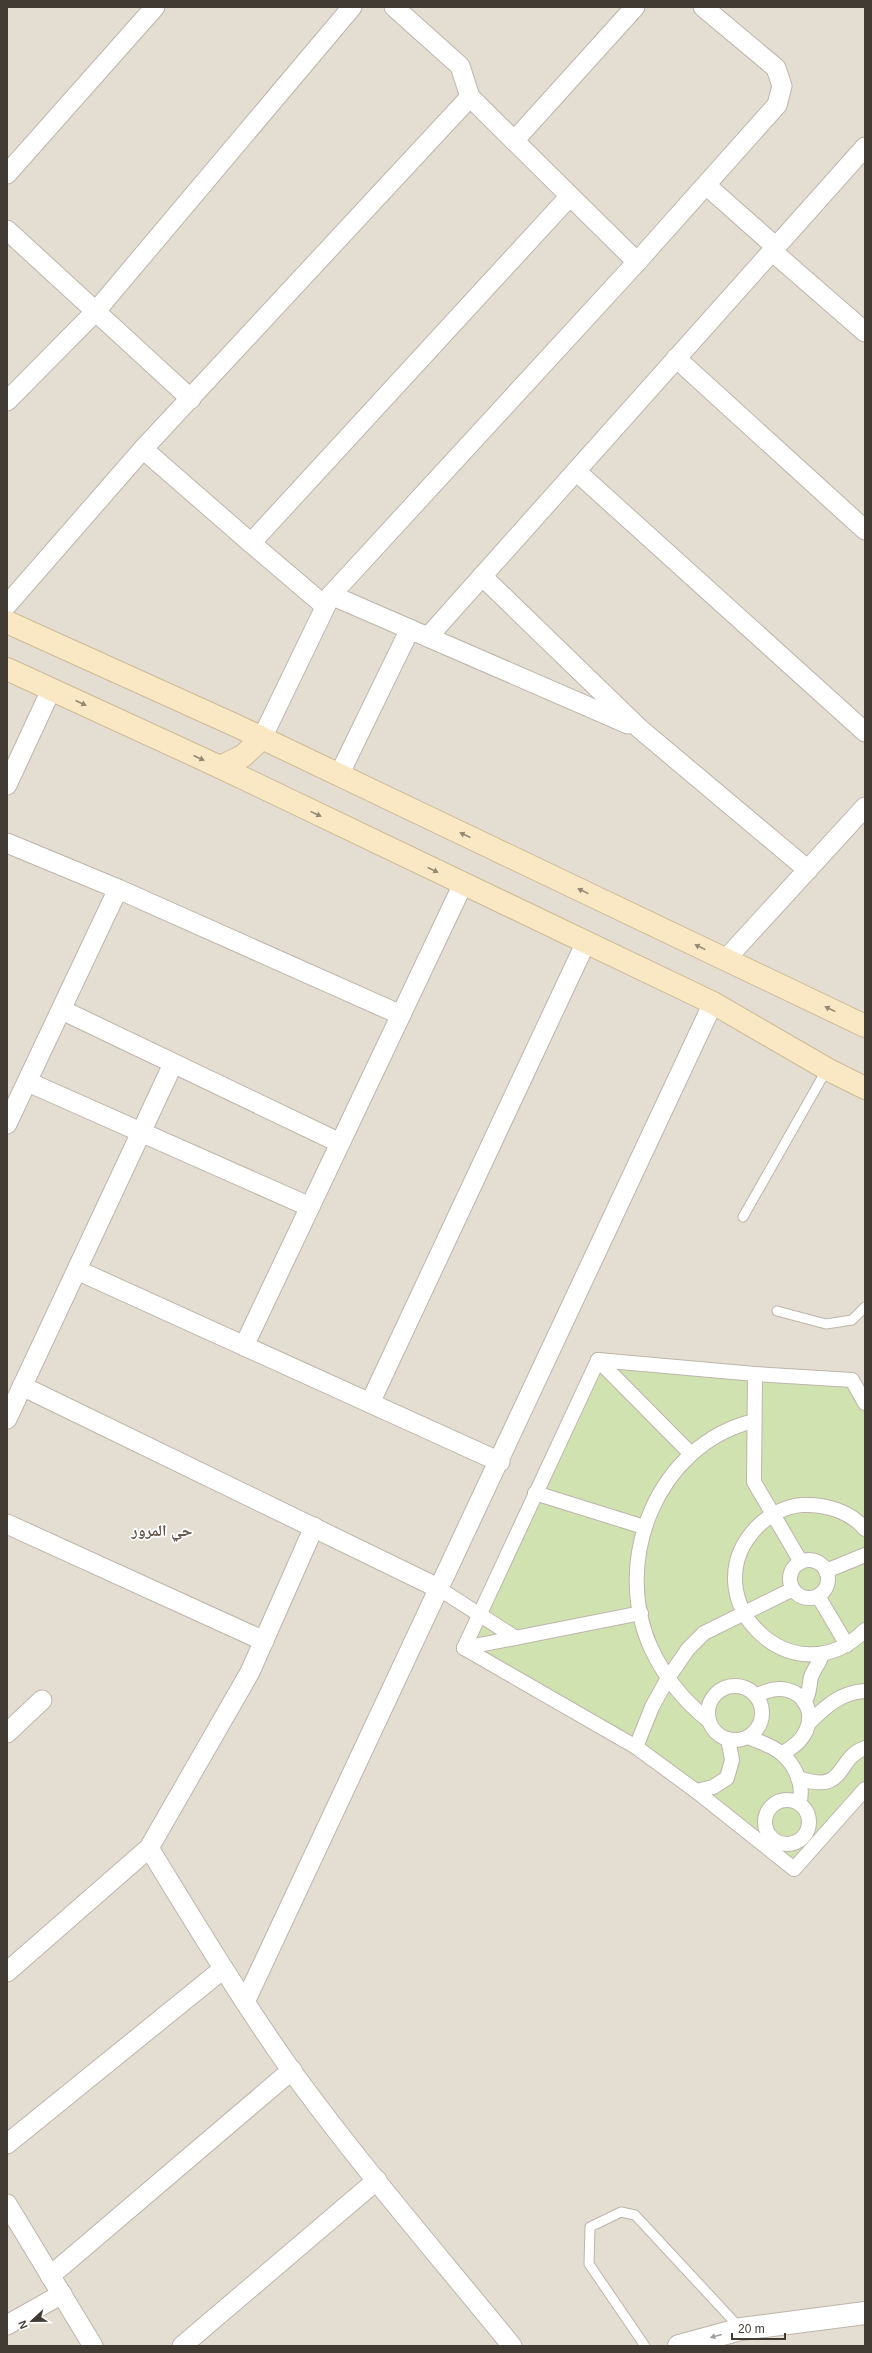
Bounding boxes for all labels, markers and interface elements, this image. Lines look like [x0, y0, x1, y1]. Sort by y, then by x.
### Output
one-way arrow [75, 700, 86, 706]
one-way arrow [193, 755, 205, 761]
one-way arrow [310, 810, 322, 817]
one-way arrow [460, 832, 471, 838]
one-way arrow [428, 867, 439, 873]
one-way arrow [577, 888, 588, 894]
one-way arrow [694, 944, 706, 950]
one-way arrow [824, 1006, 835, 1012]
district label: حي المرور [131, 1522, 192, 1542]
north arrow [12, 2301, 52, 2341]
scale bar [732, 2315, 785, 2341]
text: N [16, 2319, 30, 2331]
text: 20 m [738, 2322, 765, 2336]
one-way arrow [710, 2333, 722, 2339]

